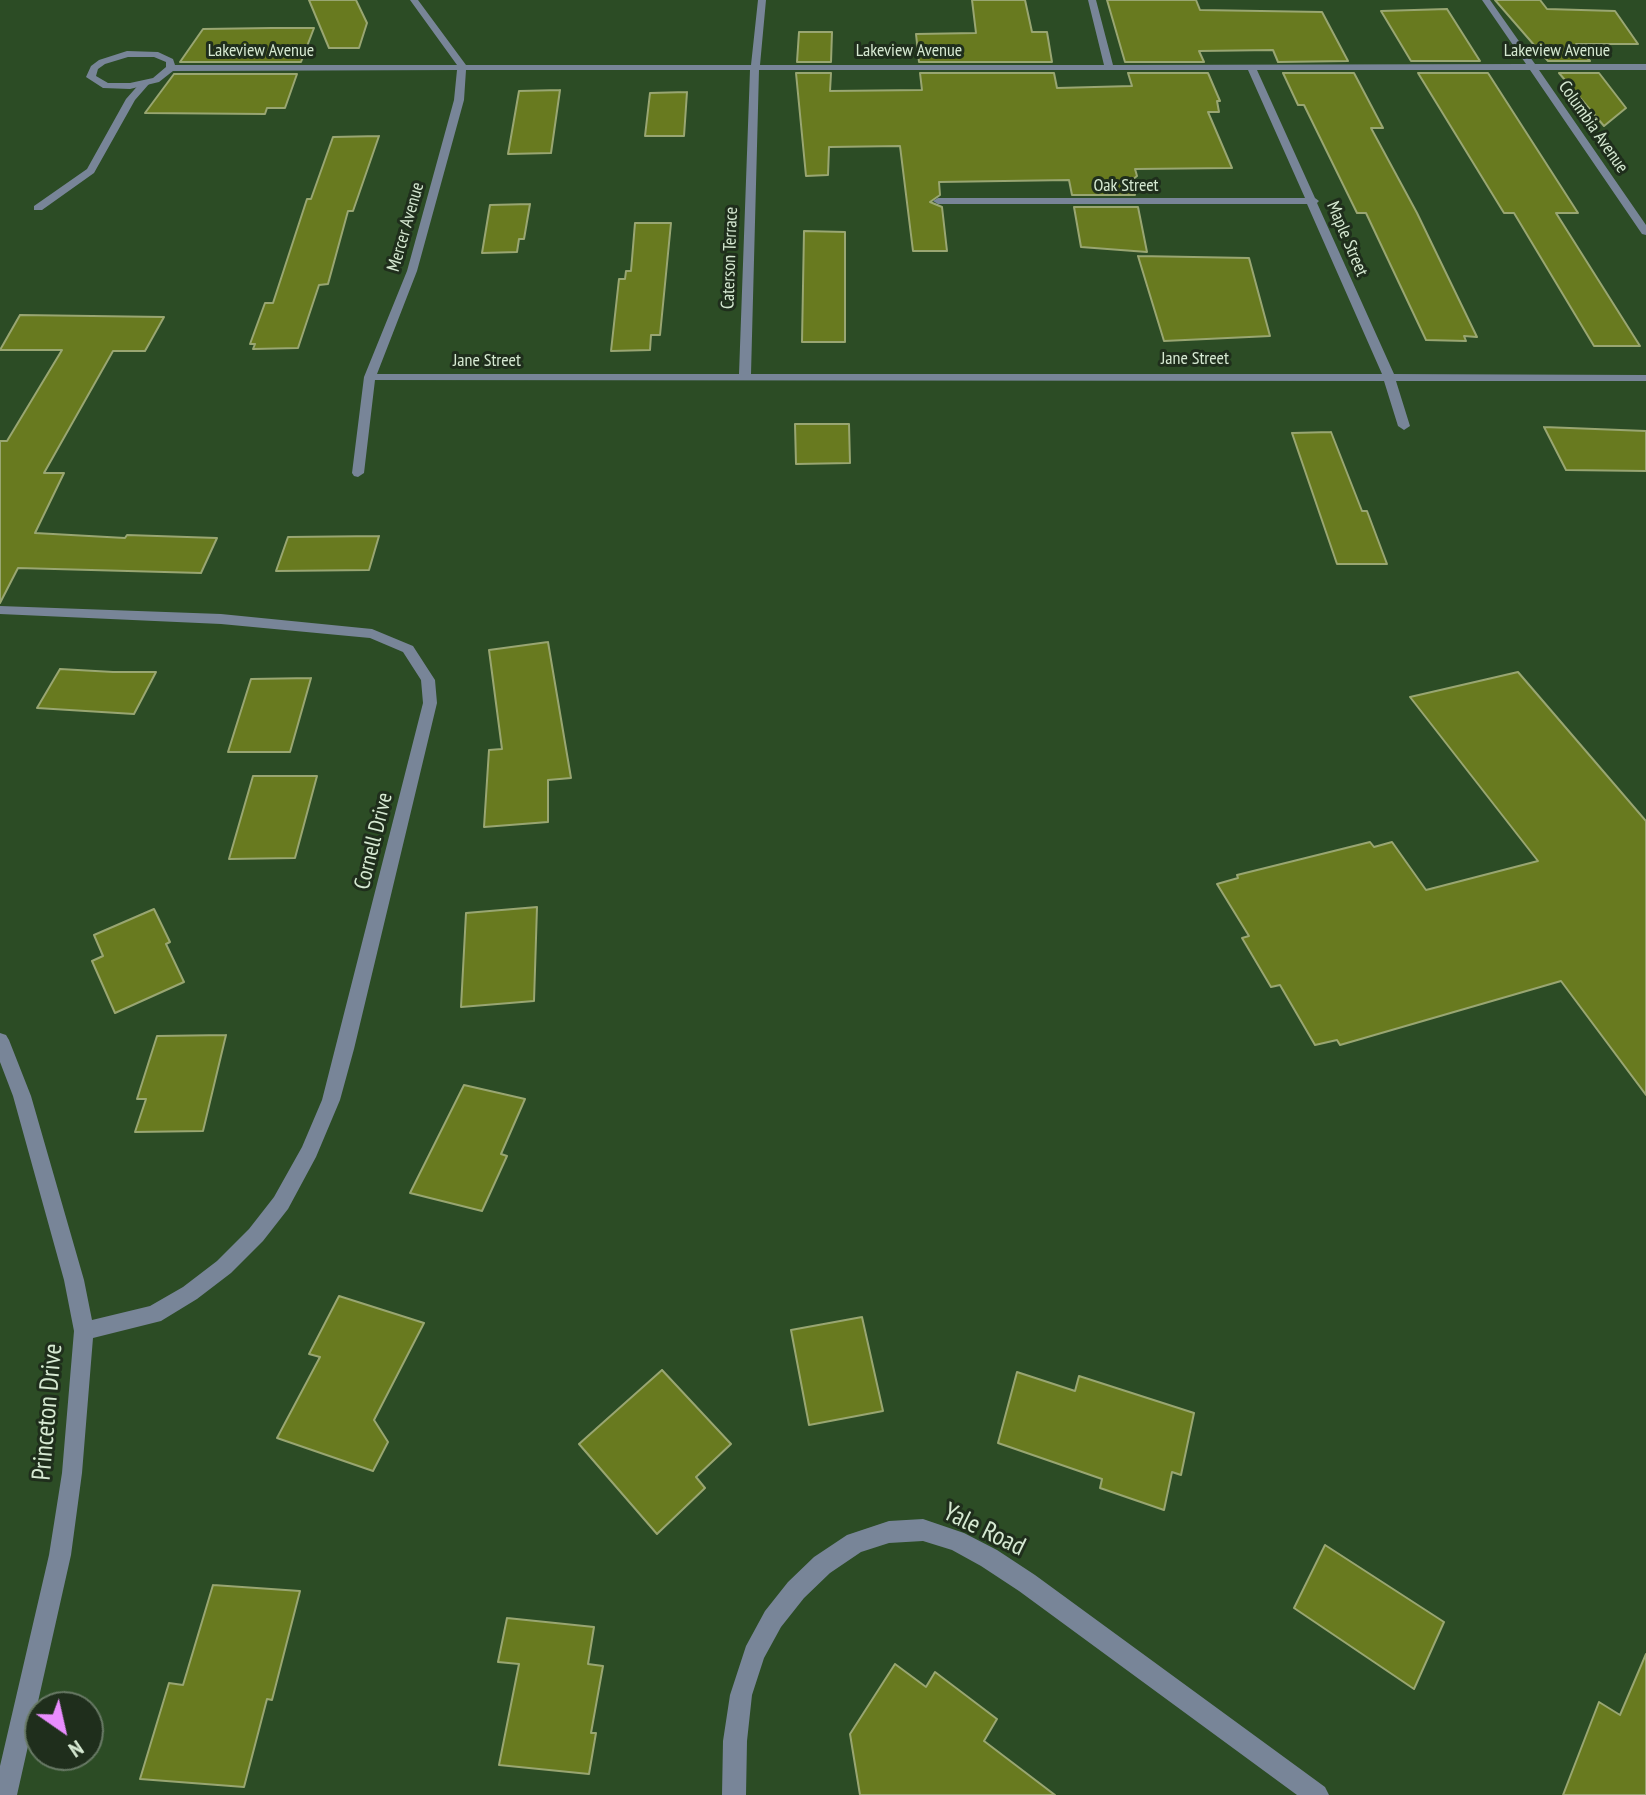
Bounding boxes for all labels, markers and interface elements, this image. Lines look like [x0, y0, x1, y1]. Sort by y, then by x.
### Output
street label: Lakeview Avenue [208, 40, 314, 62]
street label: Lakeview Avenue [856, 40, 962, 62]
street label: Lakeview Avenue [1504, 40, 1610, 62]
street label: Columbia Avenue [1553, 77, 1633, 177]
street label: Oak Street [1093, 175, 1159, 197]
street label: Mercer Avenue [383, 180, 429, 274]
street label: Maple Street [1322, 198, 1372, 280]
street label: Caterson Terrace [717, 207, 743, 309]
street label: Jane Street [1161, 348, 1229, 370]
street label: Jane Street [453, 350, 521, 372]
street label: Cornell Drive [349, 790, 399, 892]
street label: Princeton Drive [26, 1342, 70, 1482]
street label: Yale Road [938, 1497, 1030, 1563]
north arrow [24, 1691, 104, 1771]
text: N [64, 1734, 89, 1764]

